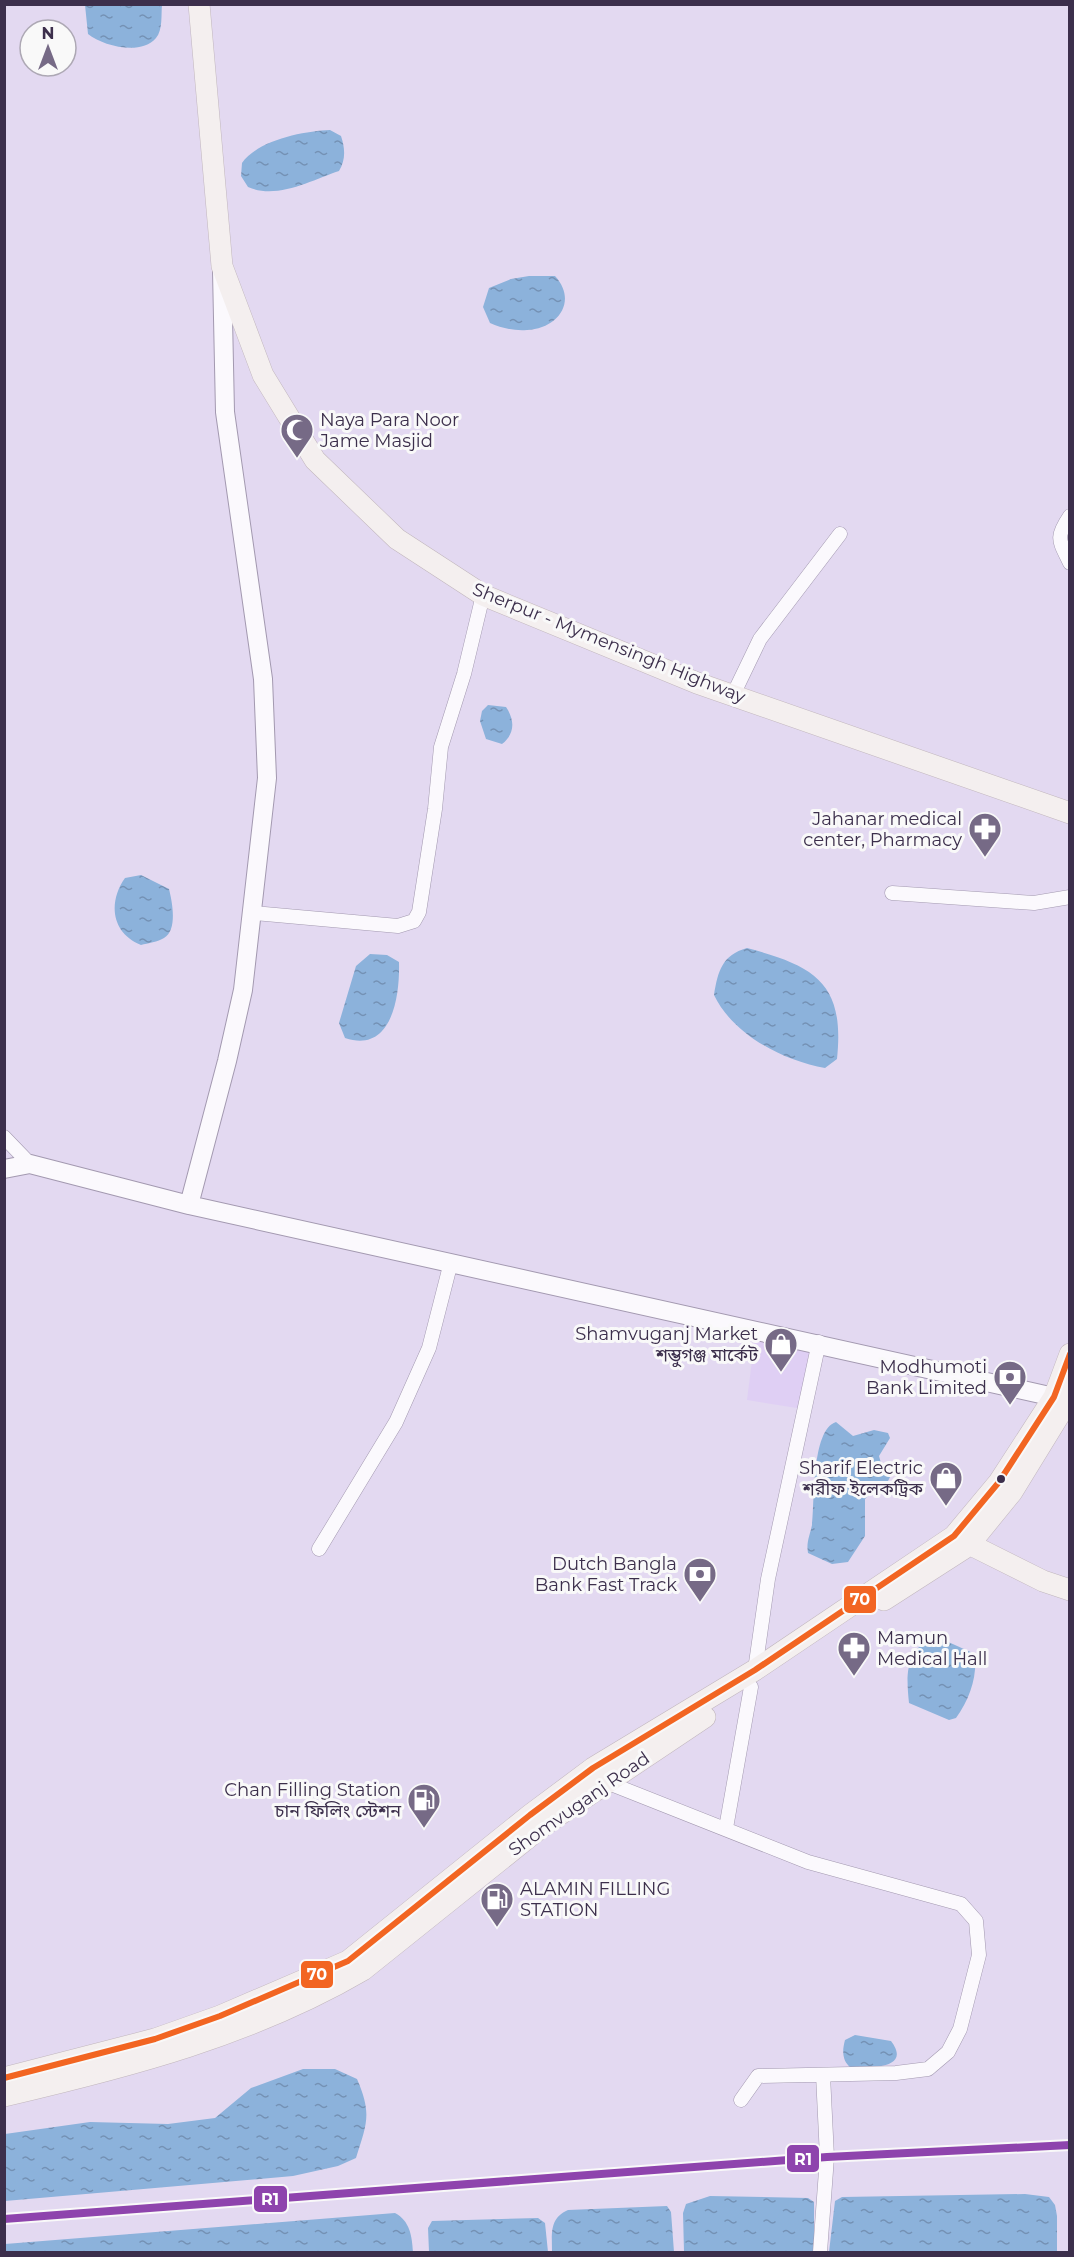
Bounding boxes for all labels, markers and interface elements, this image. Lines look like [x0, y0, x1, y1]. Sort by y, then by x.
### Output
north arrow [18, 18, 78, 78]
text: N [42, 24, 54, 43]
place label: Naya Para Noor Jame Masjid [319, 409, 459, 452]
mosque icon: Naya Para Noor Jame Masjid [279, 412, 315, 459]
street label: Sherpur - Mymensingh Highway [469, 578, 749, 708]
place label: Jahanar medical center, Pharmacy [803, 808, 962, 851]
pharmacy icon: Jahanar medical center, Pharmacy [967, 811, 1003, 858]
place label: Shamvuganj Market শম্ভুগঞ্জ মার্কেট [575, 1323, 759, 1368]
shop icon: Shamvuganj Market শম্ভুগঞ্জ মার্কেট [763, 1326, 799, 1373]
place label: Modhumoti Bank Limited [866, 1356, 987, 1399]
bank icon: Modhumoti Bank Limited [992, 1359, 1028, 1406]
place label: Sharif Electric শরীফ ইলেকট্রিক [799, 1457, 923, 1500]
shop icon: Sharif Electric শরীফ ইলেকট্রিক [928, 1460, 964, 1507]
unlabelled marker [995, 1473, 1007, 1485]
place label: Dutch Bangla Bank Fast Track [535, 1553, 677, 1596]
bank icon: Dutch Bangla Bank Fast Track [682, 1556, 718, 1603]
line badge: 70 [843, 1585, 877, 1614]
text: 70 [850, 1590, 870, 1609]
place label: Mamun Medical Hall [877, 1627, 987, 1670]
pharmacy icon: Mamun Medical Hall [836, 1630, 872, 1677]
street label: Shomvuganj Road [504, 1747, 654, 1861]
place label: Chan Filling Station চান ফিলিং স্টেশন [224, 1779, 402, 1822]
fuel station icon: Chan Filling Station চান ফিলিং স্টেশন [406, 1782, 442, 1829]
place label: ALAMIN FILLING STATION [520, 1878, 670, 1921]
fuel station icon: ALAMIN FILLING STATION [479, 1881, 515, 1928]
line badge: 70 [300, 1960, 334, 1989]
text: 70 [307, 1965, 327, 1984]
line badge: R1 [786, 2144, 820, 2173]
text: R1 [794, 2150, 812, 2169]
line badge: R1 [253, 2185, 288, 2213]
text: R1 [261, 2190, 279, 2209]

